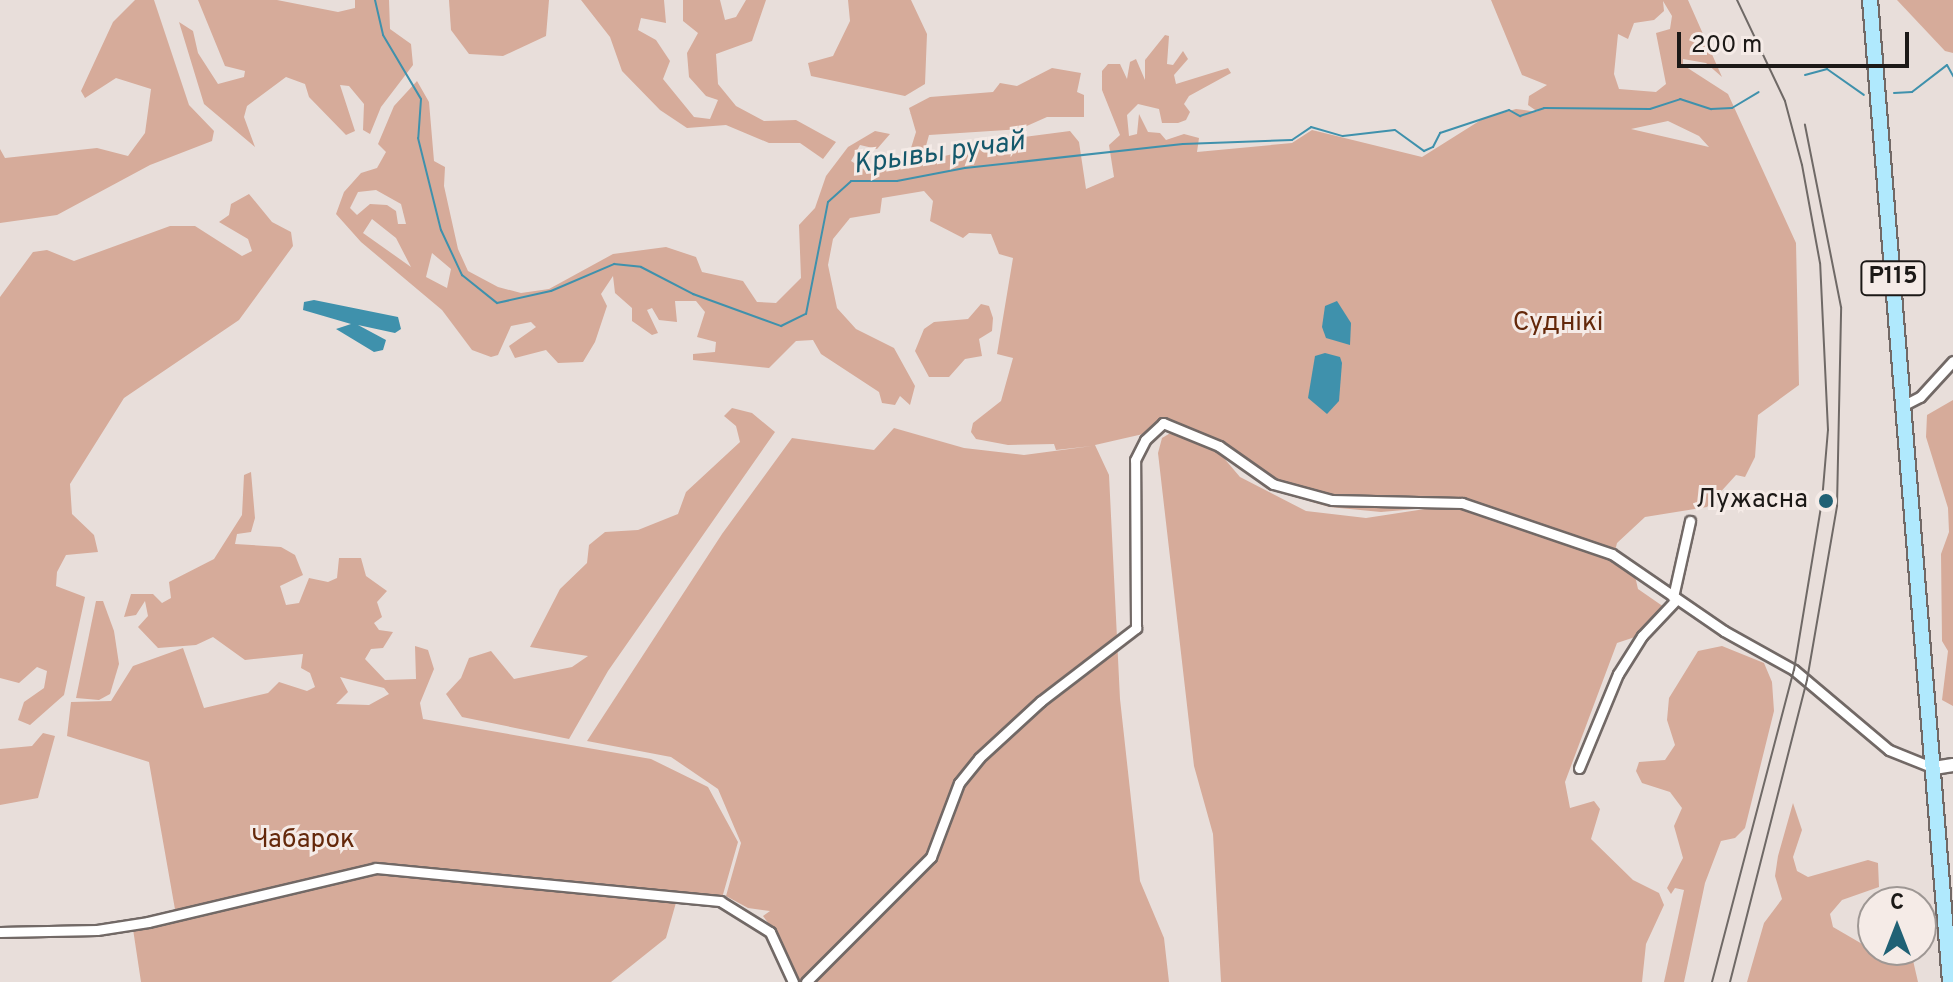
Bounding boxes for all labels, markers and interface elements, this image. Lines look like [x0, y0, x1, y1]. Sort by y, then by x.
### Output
scale bar [1681, 16, 1913, 66]
text: 200 m [1691, 31, 1762, 61]
water label: Крывы ручай [851, 125, 1027, 183]
road number: Р115 [1859, 258, 1927, 298]
park label: Суднікі [1513, 308, 1603, 340]
place label: Лужасна [1696, 485, 1808, 517]
marker: Лужасна [1815, 490, 1837, 512]
park label: Чабарок [251, 825, 355, 857]
north arrow [1857, 886, 1937, 966]
text: С [1890, 890, 1904, 917]

